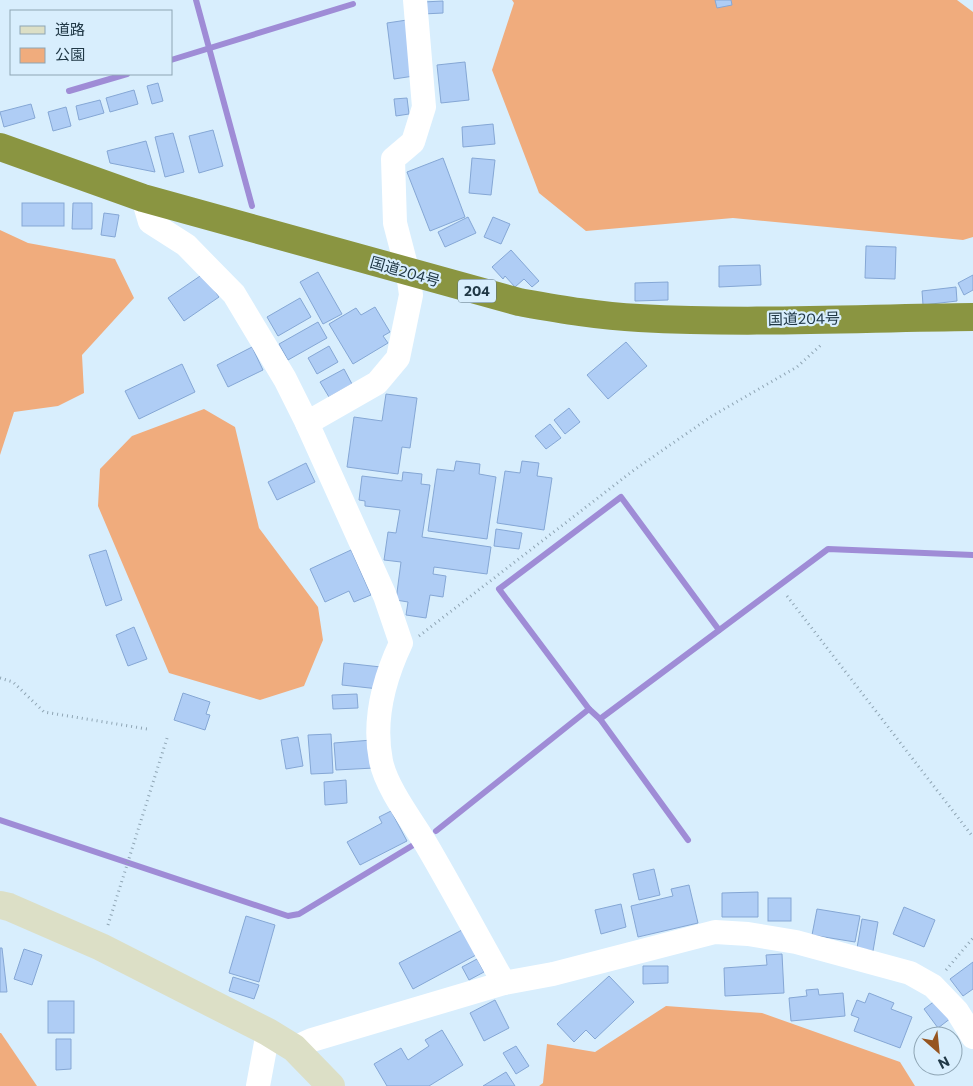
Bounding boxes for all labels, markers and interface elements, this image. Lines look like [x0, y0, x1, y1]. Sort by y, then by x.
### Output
legend [10, 10, 172, 75]
text: 道路 [55, 20, 85, 38]
text: 公園 [55, 45, 85, 63]
street label: 国道204号 [368, 252, 442, 290]
road number: 204 [458, 280, 496, 302]
street label: 国道204号 [768, 308, 840, 328]
north arrow [913, 1026, 963, 1076]
text: N [936, 1053, 953, 1073]

